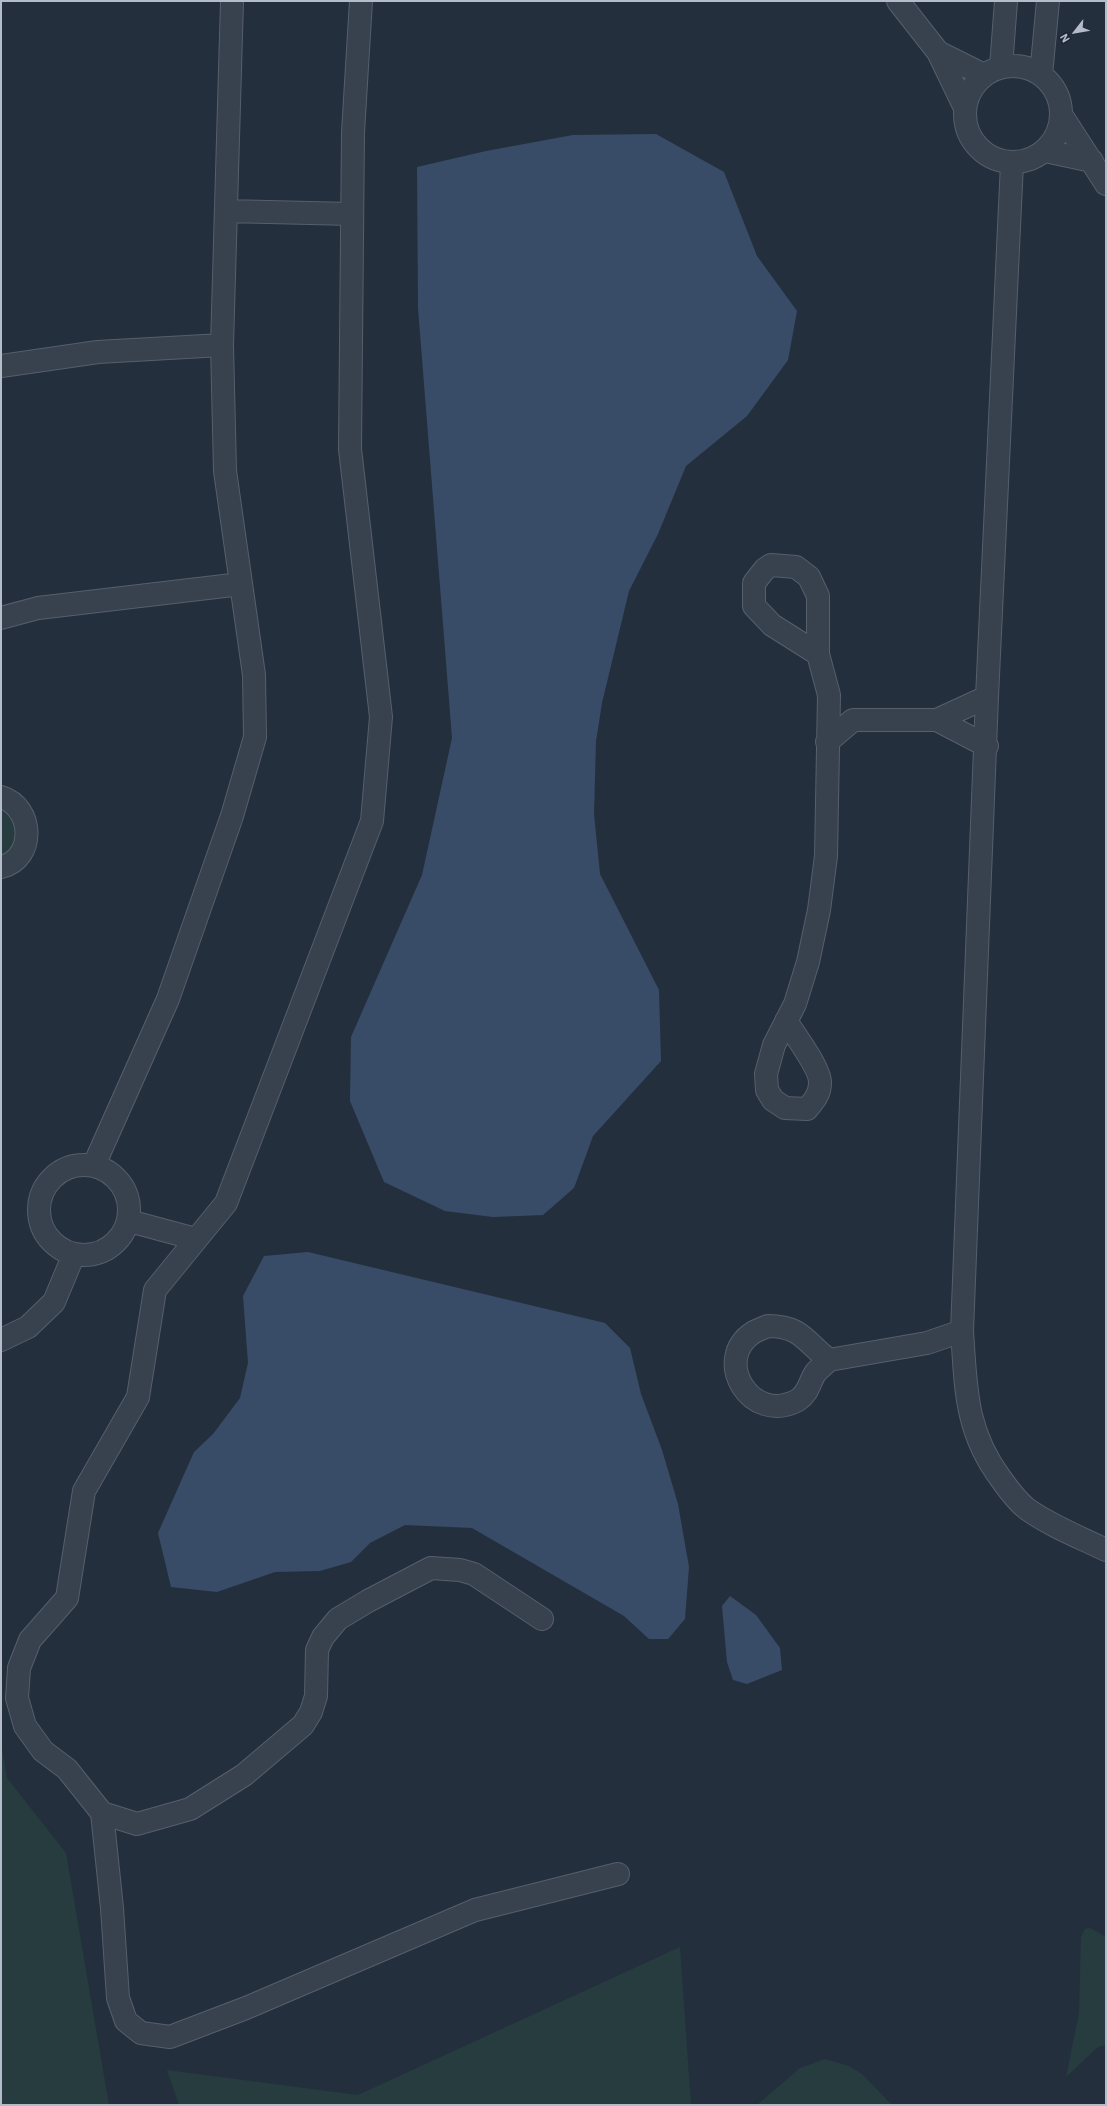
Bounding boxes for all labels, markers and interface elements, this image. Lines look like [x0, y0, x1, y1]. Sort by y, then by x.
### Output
north arrow [1055, 12, 1095, 52]
text: N [1057, 31, 1073, 45]

